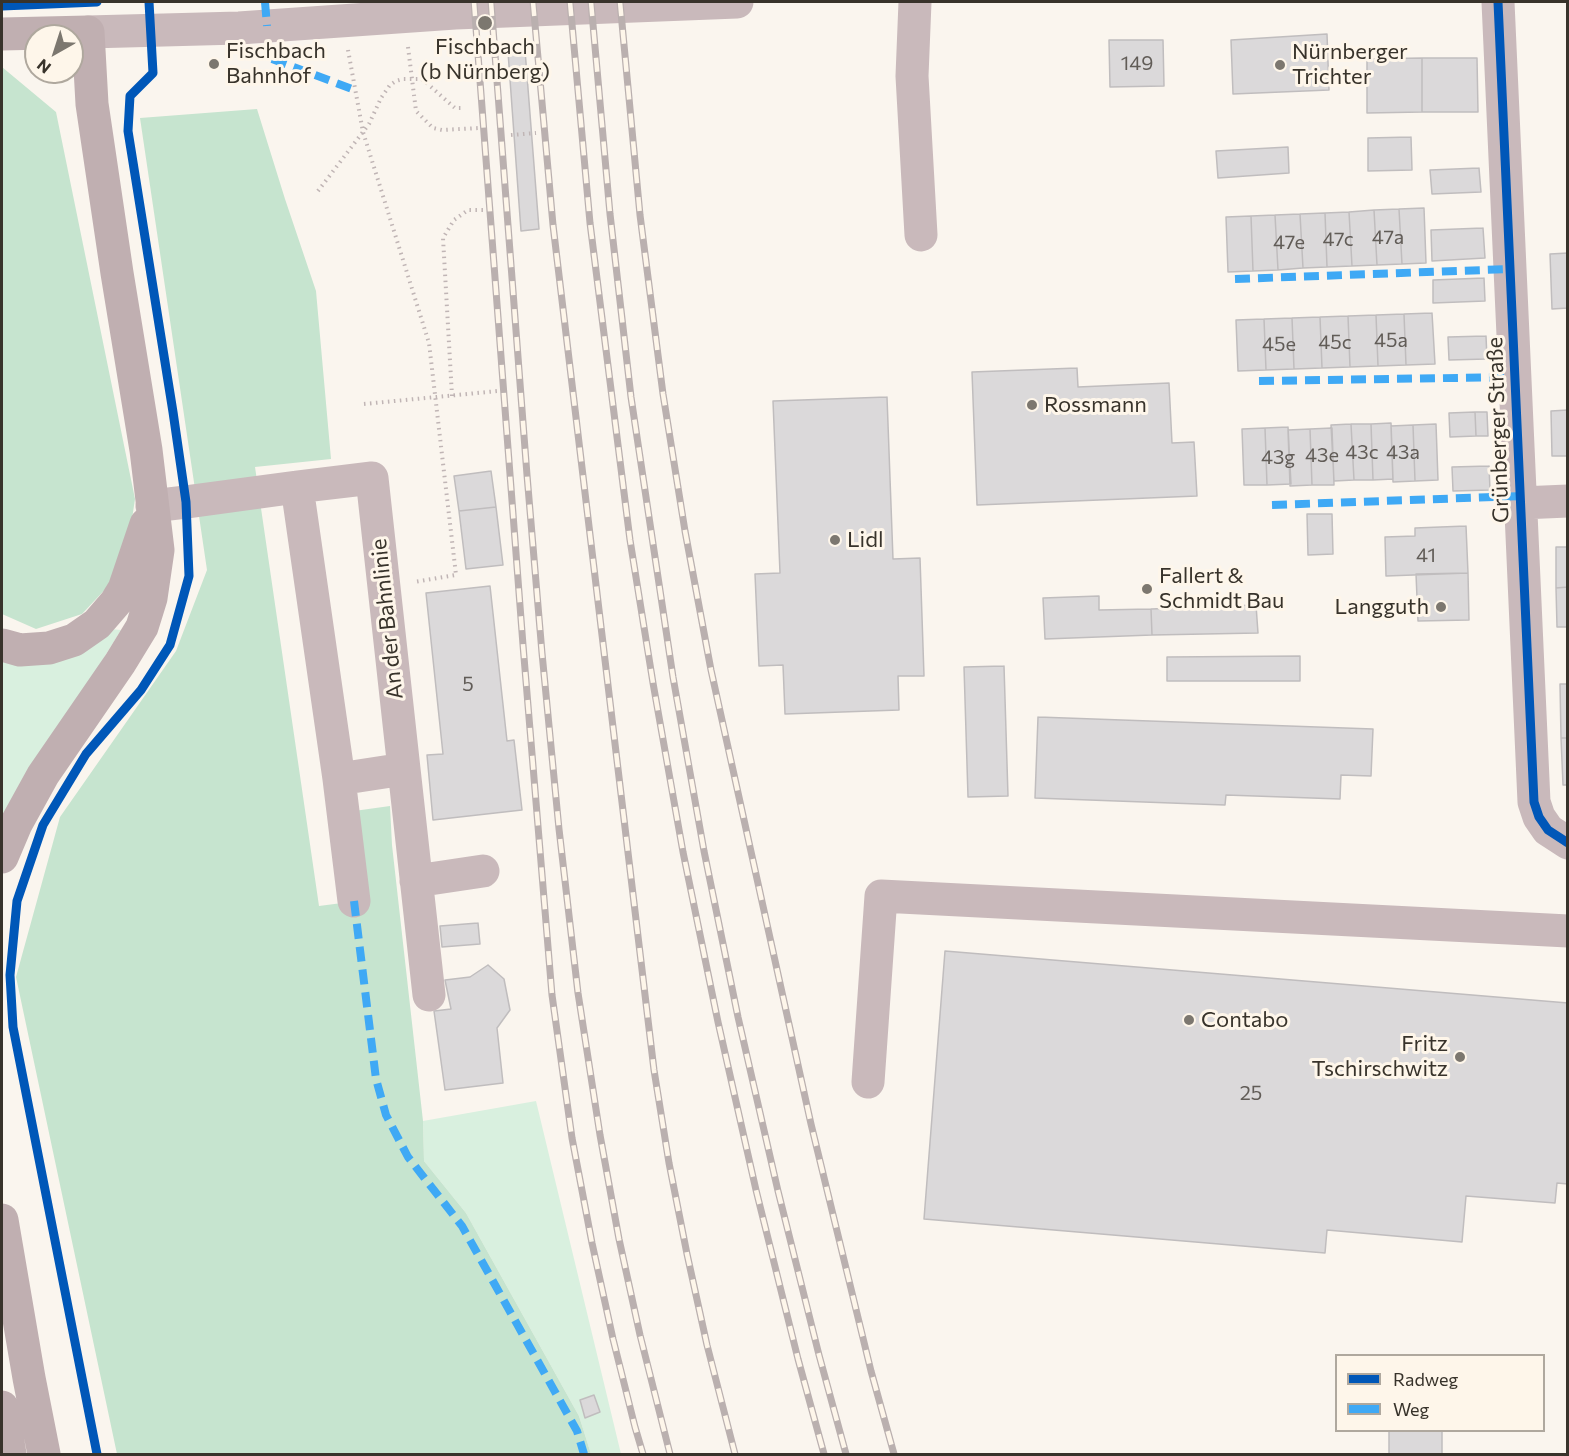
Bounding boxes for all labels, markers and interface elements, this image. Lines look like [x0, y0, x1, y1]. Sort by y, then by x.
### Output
marker: Fischbach (b Nürnberg) [476, 14, 494, 32]
north arrow [24, 24, 84, 84]
place label: Fischbach (b Nürnberg) [420, 34, 550, 86]
place label: Fischbach Bahnhof [226, 38, 326, 90]
place label: Nürnberger Trichter [1292, 39, 1408, 90]
house number: 149 [1121, 51, 1153, 75]
text: N [33, 56, 54, 78]
marker: Fischbach Bahnhof [207, 57, 221, 71]
marker: Nürnberger Trichter [1273, 58, 1287, 72]
house number: 47a [1372, 225, 1404, 249]
house number: 47c [1322, 227, 1354, 251]
house number: 47e [1273, 230, 1305, 254]
house number: 45a [1374, 328, 1408, 352]
house number: 45c [1318, 330, 1352, 354]
house number: 45e [1262, 332, 1296, 356]
street label: Grünberger Straße [1482, 336, 1514, 524]
place label: Rossmann [1044, 392, 1147, 418]
marker: Rossmann [1025, 398, 1039, 412]
house number: 43c [1345, 440, 1379, 464]
house number: 43a [1386, 440, 1420, 464]
house number: 43e [1305, 443, 1339, 467]
house number: 43g [1261, 445, 1295, 469]
place label: Lidl [847, 527, 884, 553]
marker: Lidl [828, 533, 842, 547]
street label: An der Bahnlinie [365, 537, 409, 701]
house number: 41 [1416, 543, 1436, 567]
place label: Fallert & Schmidt Bau [1159, 563, 1284, 614]
marker: Fallert & Schmidt Bau [1140, 582, 1154, 596]
place label: Langguth [1335, 594, 1429, 620]
marker: Langguth [1434, 600, 1448, 614]
house number: 5 [462, 672, 474, 696]
place label: Contabo [1201, 1007, 1289, 1033]
marker: Contabo [1182, 1013, 1196, 1027]
place label: Fritz Tschirschwitz [1312, 1031, 1448, 1082]
marker: Fritz Tschirschwitz [1453, 1050, 1467, 1064]
house number: 25 [1240, 1081, 1262, 1105]
legend [1335, 1354, 1545, 1432]
text: Radweg [1393, 1368, 1458, 1390]
text: Weg [1393, 1398, 1429, 1420]

